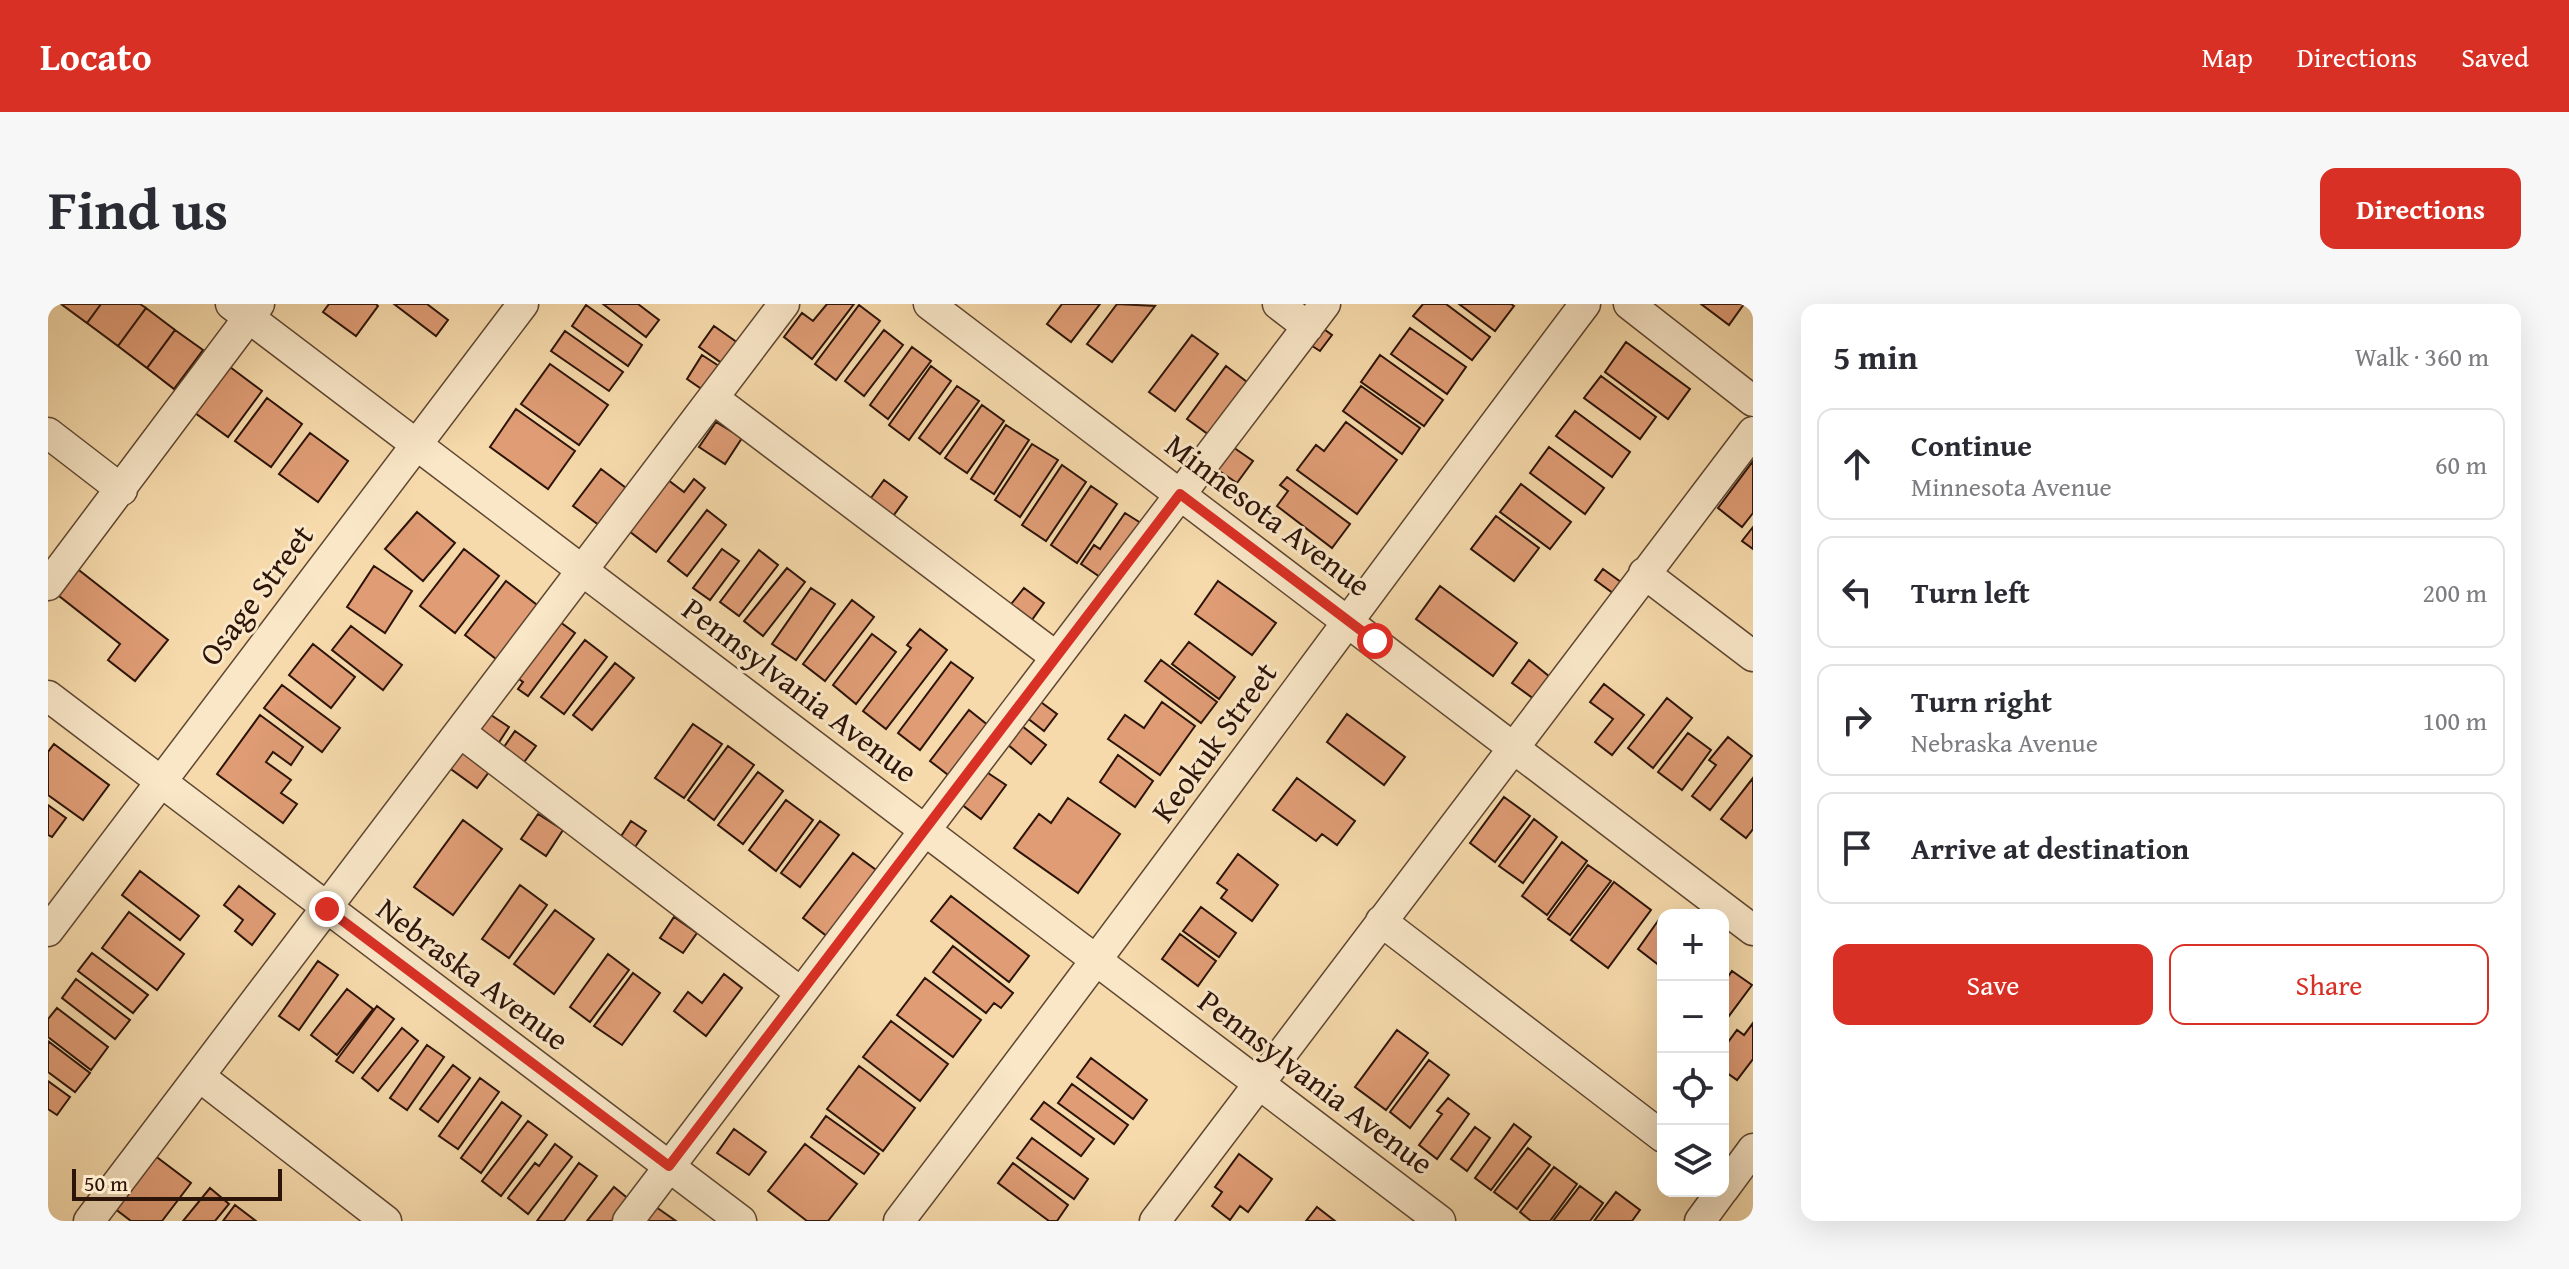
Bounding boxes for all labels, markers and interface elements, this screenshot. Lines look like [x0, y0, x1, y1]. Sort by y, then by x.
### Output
text: Locato [40, 28, 152, 84]
text: Map [2201, 36, 2253, 77]
text: Directions [2297, 36, 2417, 77]
text: Saved [2461, 36, 2529, 77]
text: Find us [48, 167, 228, 250]
button: Directions [2320, 168, 2521, 249]
text: 5 min [1833, 332, 1918, 381]
text: Walk · 360 m [2355, 337, 2489, 376]
street label: Minnesota Avenue [1156, 422, 1381, 608]
text: Continue [1911, 423, 2032, 467]
icon: ahead [1835, 442, 1879, 486]
text: 60 m [2435, 445, 2487, 484]
text: Minnesota Avenue [1911, 467, 2112, 506]
street label: Osage Street [187, 514, 324, 675]
icon: left [1835, 570, 1879, 614]
text: Turn left [1911, 570, 2030, 614]
text: 200 m [2422, 573, 2487, 612]
street label: Pennsylvania Avenue [673, 585, 928, 794]
route start [1357, 623, 1393, 659]
street label: Keokuk Street [1139, 652, 1288, 832]
text: Turn right [1911, 679, 2052, 723]
icon: right [1835, 698, 1879, 742]
text: 100 m [2422, 701, 2487, 740]
text: Nebraska Avenue [1911, 723, 2098, 762]
icon: arrive [1835, 826, 1879, 870]
text: Arrive at destination [1911, 826, 2189, 870]
street label: Nebraska Avenue [367, 886, 579, 1062]
route end [309, 891, 345, 927]
map controls [1657, 909, 1729, 1197]
button: + [1657, 909, 1729, 981]
button: Save [1833, 944, 2153, 1025]
button: Share [2169, 944, 2489, 1025]
street label: Pennsylvania Avenue [1189, 977, 1444, 1186]
button: − [1657, 981, 1729, 1053]
button: locate [1657, 1053, 1729, 1125]
button: layers [1657, 1125, 1729, 1197]
scale bar [72, 1165, 282, 1201]
text: 50 m [84, 1167, 128, 1199]

